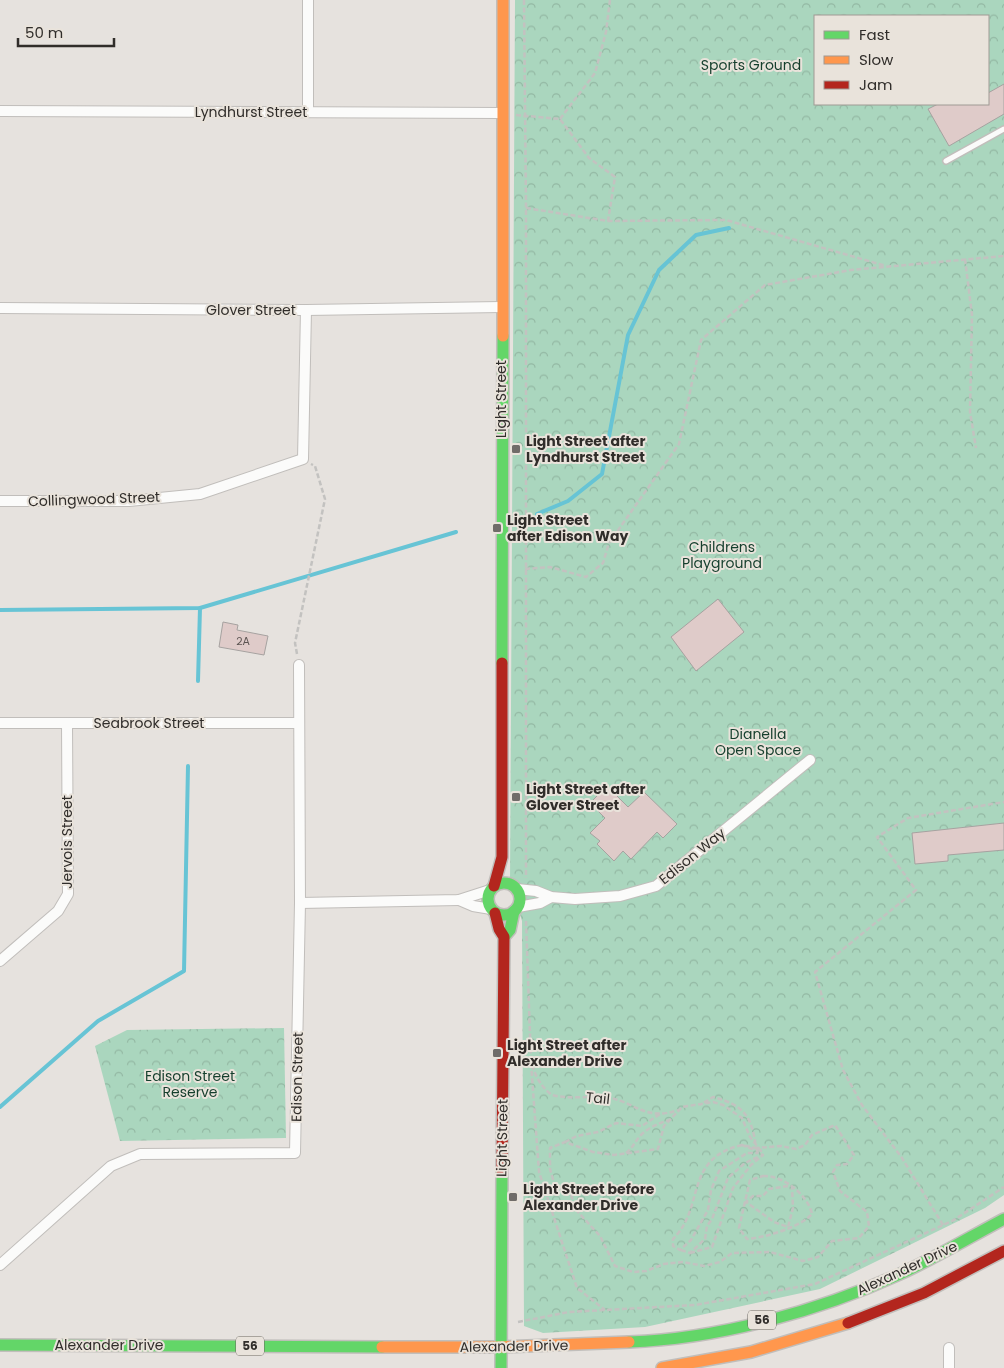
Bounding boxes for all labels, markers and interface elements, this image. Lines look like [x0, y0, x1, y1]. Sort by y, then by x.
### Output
scale bar [18, 15, 114, 47]
legend [814, 15, 989, 105]
text: 50 m [25, 22, 63, 43]
text: Fast [859, 24, 890, 45]
text: Slow [859, 49, 894, 70]
park label: Sports Ground [701, 55, 801, 75]
text: Jam [859, 74, 893, 95]
street label: Lyndhurst Street [195, 102, 307, 122]
street label: Glover Street [206, 300, 296, 320]
street label: Light Street [491, 360, 511, 438]
place label: Light Street after Lyndhurst Street [526, 431, 645, 467]
marker: Light Street after Lyndhurst Street [510, 443, 522, 455]
street label: Collingwood Street [28, 487, 160, 511]
place label: Light Street after Edison Way [507, 510, 628, 546]
marker: Light Street after Edison Way [491, 522, 503, 534]
park label: Childrens Playground [682, 537, 762, 573]
house number: 2A [236, 633, 250, 649]
street label: Seabrook Street [94, 713, 204, 733]
park label: Dianella Open Space [715, 724, 801, 760]
place label: Light Street after Glover Street [526, 779, 645, 815]
marker: Light Street after Glover Street [510, 791, 522, 803]
street label: Jervois Street [57, 795, 77, 889]
street label: Edison Way [655, 823, 729, 889]
street label: Edison Street [286, 1032, 308, 1122]
place label: Light Street after Alexander Drive [507, 1035, 626, 1071]
marker: Light Street after Alexander Drive [491, 1047, 503, 1059]
park label: Edison Street Reserve [145, 1066, 235, 1102]
street label: Tail [585, 1087, 611, 1109]
street label: Light Street [491, 1099, 513, 1177]
place label: Light Street before Alexander Drive [523, 1179, 655, 1215]
marker: Light Street before Alexander Drive [507, 1191, 519, 1203]
street label: Alexander Drive [853, 1236, 961, 1300]
road number: 56 [748, 1310, 776, 1330]
street label: Alexander Drive [55, 1335, 164, 1355]
street label: Alexander Drive [459, 1335, 569, 1357]
road number: 56 [236, 1336, 264, 1355]

